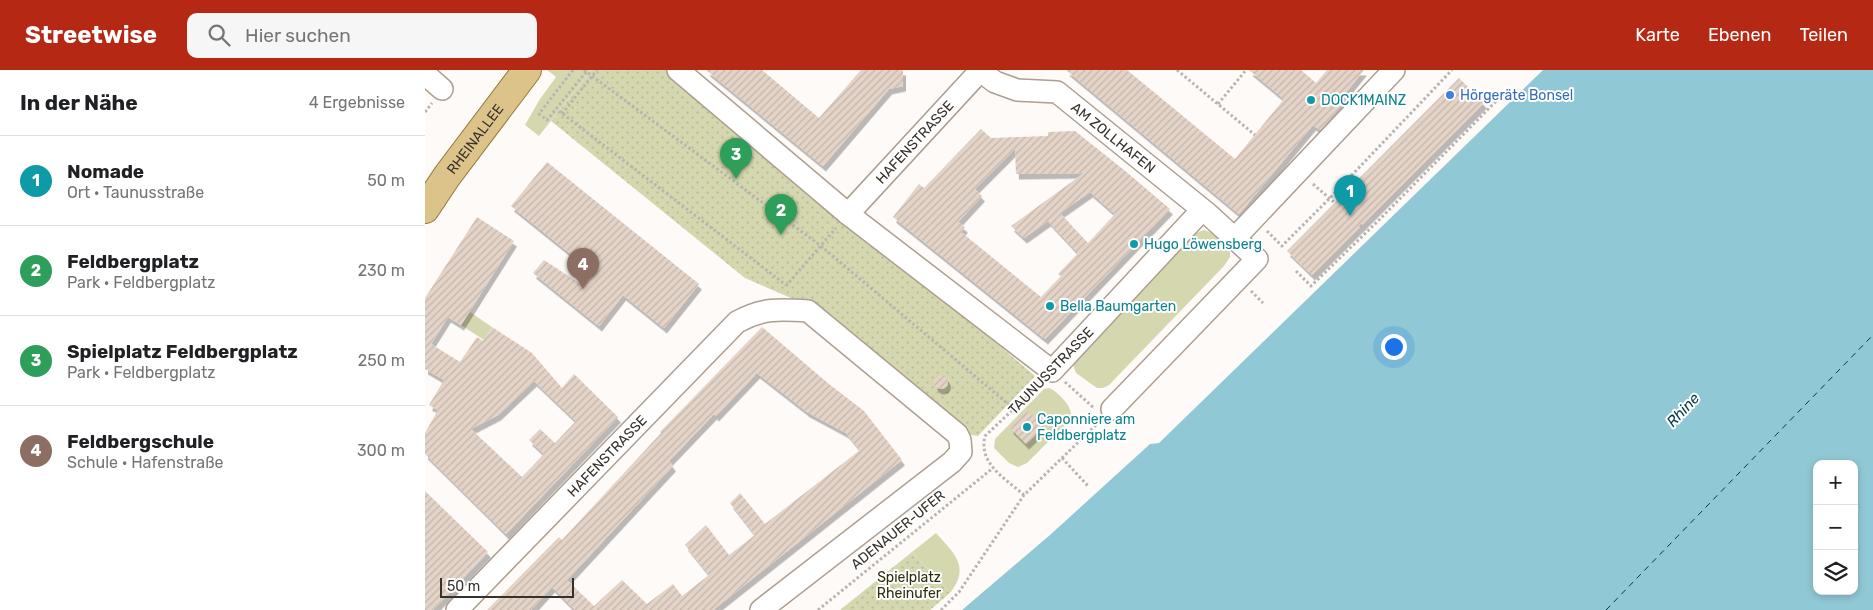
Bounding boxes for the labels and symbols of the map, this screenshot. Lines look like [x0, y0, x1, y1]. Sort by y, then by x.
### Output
place label: Hörgeräte Bonsel [1460, 87, 1573, 104]
marker: Hörgeräte Bonsel [1444, 89, 1456, 101]
place label: DOCK1MAINZ [1321, 92, 1406, 109]
marker: DOCK1MAINZ [1305, 94, 1317, 106]
street label: HAFENSTRASSE [872, 97, 957, 187]
street label: AM ZOLLHAFEN [1068, 99, 1159, 177]
street label: RHEINALLEE [443, 101, 507, 177]
pin: 3 [720, 138, 752, 179]
pin: 1 [1334, 175, 1366, 216]
pin: 2 [765, 194, 797, 235]
place label: Hugo Löwensberg [1144, 236, 1262, 253]
marker: Hugo Löwensberg [1128, 238, 1140, 250]
pin: 4 [567, 248, 599, 289]
place label: Bella Baumgarten [1060, 298, 1176, 315]
marker: Bella Baumgarten [1044, 300, 1056, 312]
street label: TAUNUSSTRASSE [1005, 324, 1097, 418]
your location [1381, 334, 1407, 360]
water label: Rhine [1663, 389, 1704, 431]
place label: Caponniere am Feldbergplatz [1037, 411, 1135, 444]
street label: HAFENSTRASSE [564, 412, 650, 500]
marker: Caponniere am Feldbergplatz [1021, 421, 1033, 433]
street label: ADENAUER-UFER [848, 487, 948, 573]
park label: Spielplatz Rheinufer [877, 569, 942, 602]
scale bar [440, 575, 574, 598]

